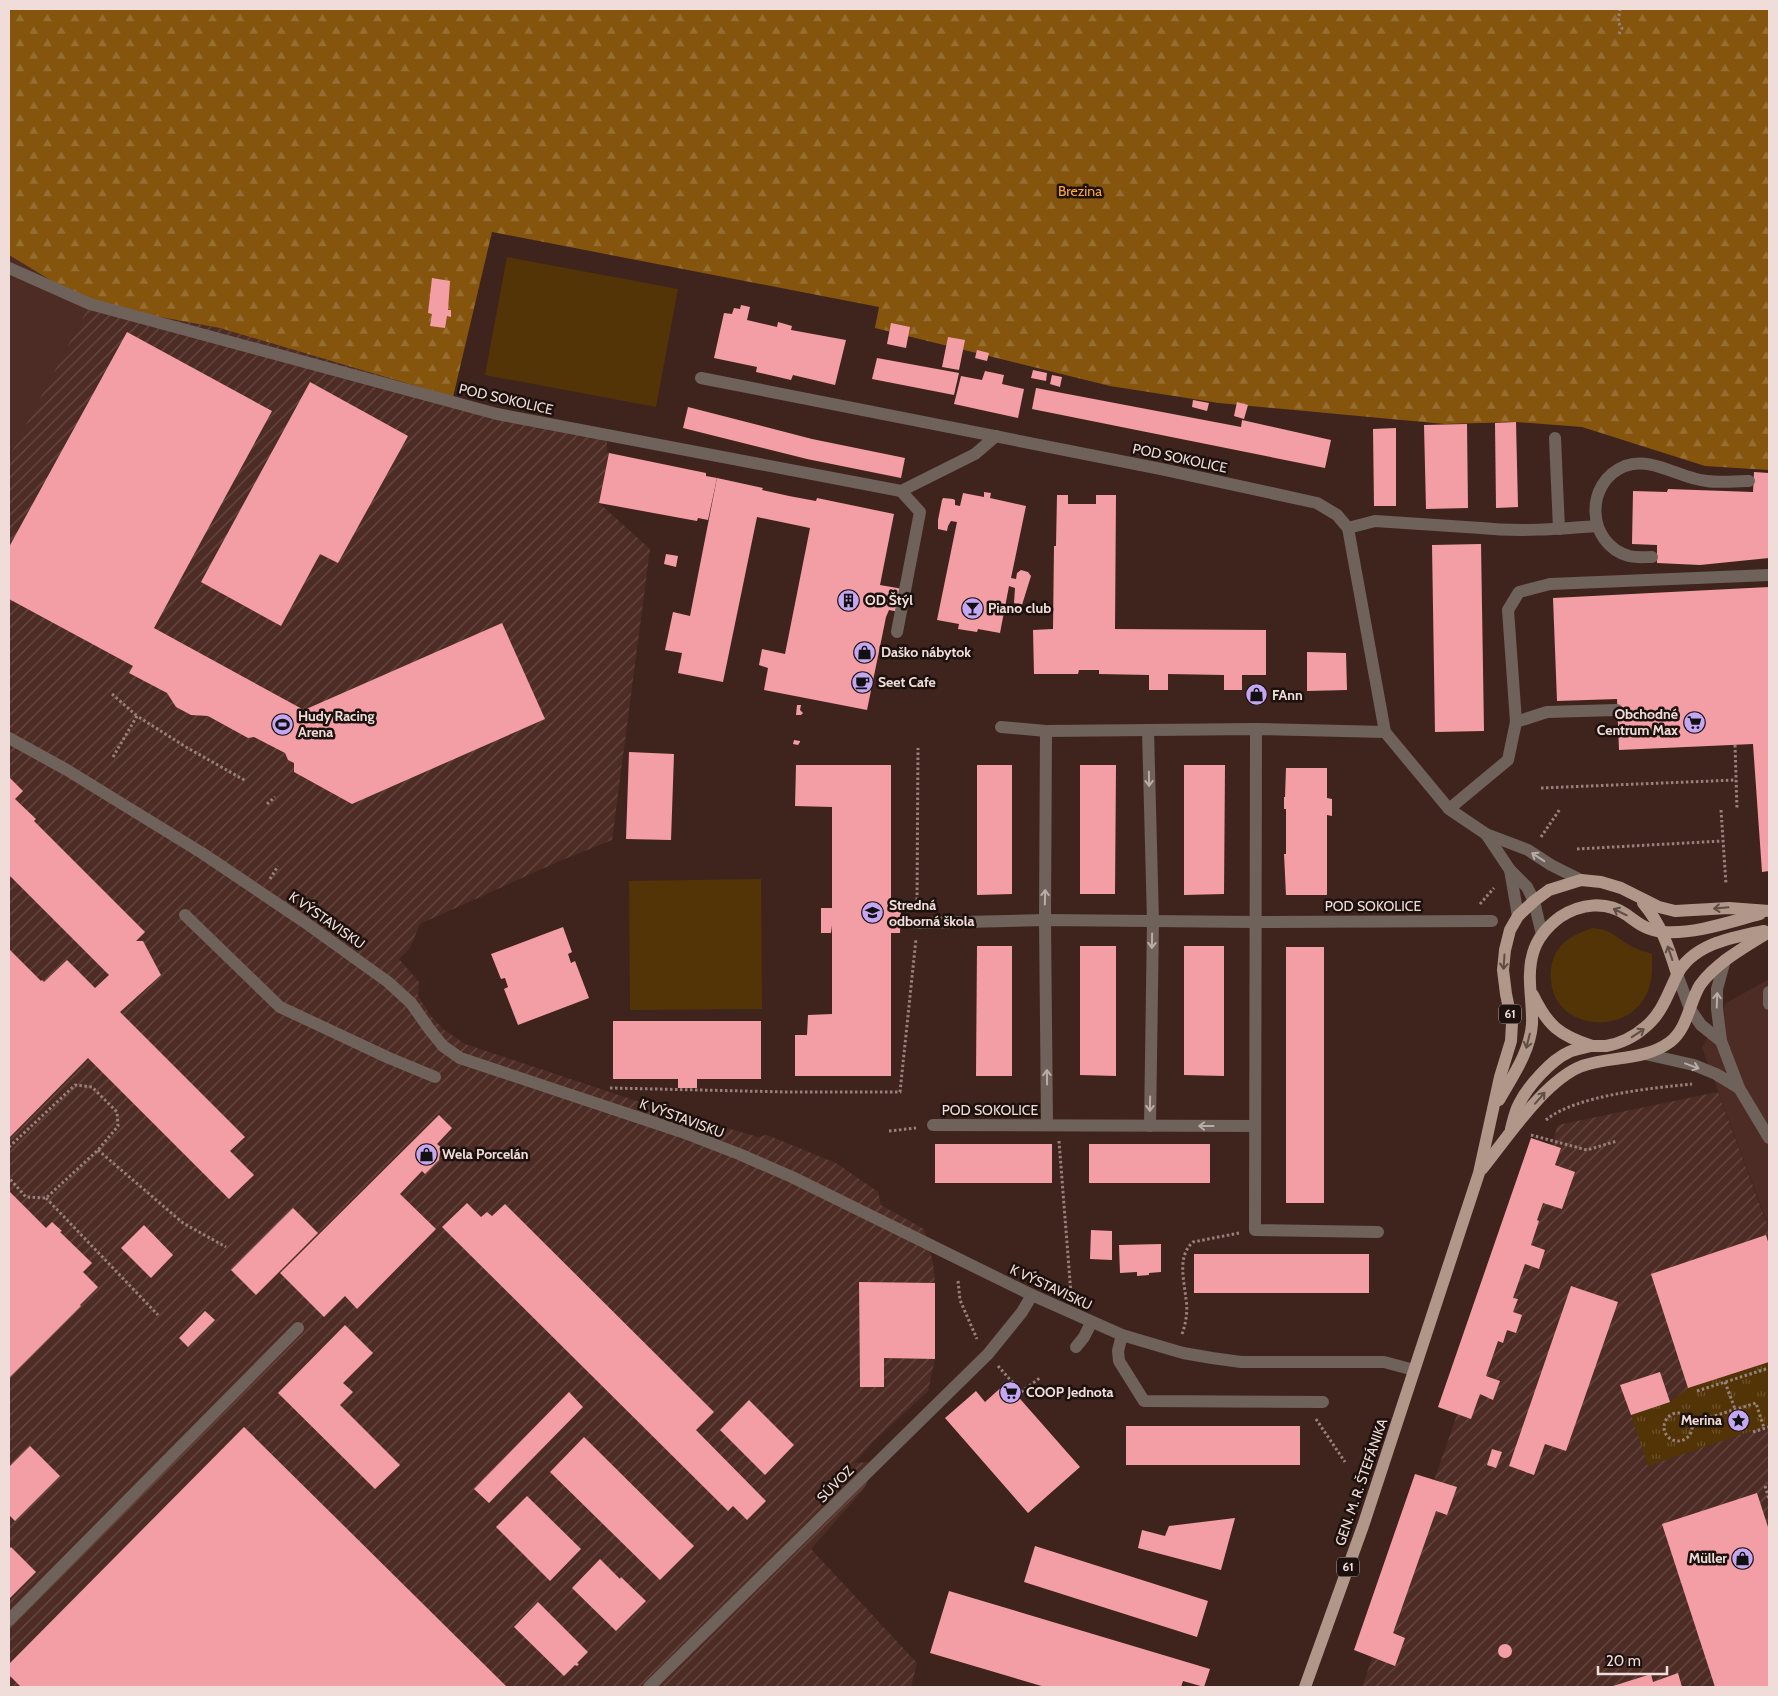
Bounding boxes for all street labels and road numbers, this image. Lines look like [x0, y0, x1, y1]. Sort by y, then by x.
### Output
street label: POD SOKOLICE [457, 379, 555, 419]
street label: POD SOKOLICE [1131, 439, 1229, 477]
street label: K VÝSTAVISKU [286, 887, 368, 953]
street label: POD SOKOLICE [1325, 897, 1421, 915]
road number: 61 [1499, 1004, 1521, 1024]
street label: K VÝSTAVISKU [637, 1094, 727, 1142]
street label: POD SOKOLICE [942, 1101, 1038, 1119]
street label: K VÝSTAVISKU [1007, 1260, 1095, 1314]
street label: GEN. M. R. ŠTEFÁNIKA [1331, 1416, 1391, 1548]
street label: SÚVOZ [813, 1462, 857, 1506]
road number: 61 [1337, 1558, 1359, 1576]

